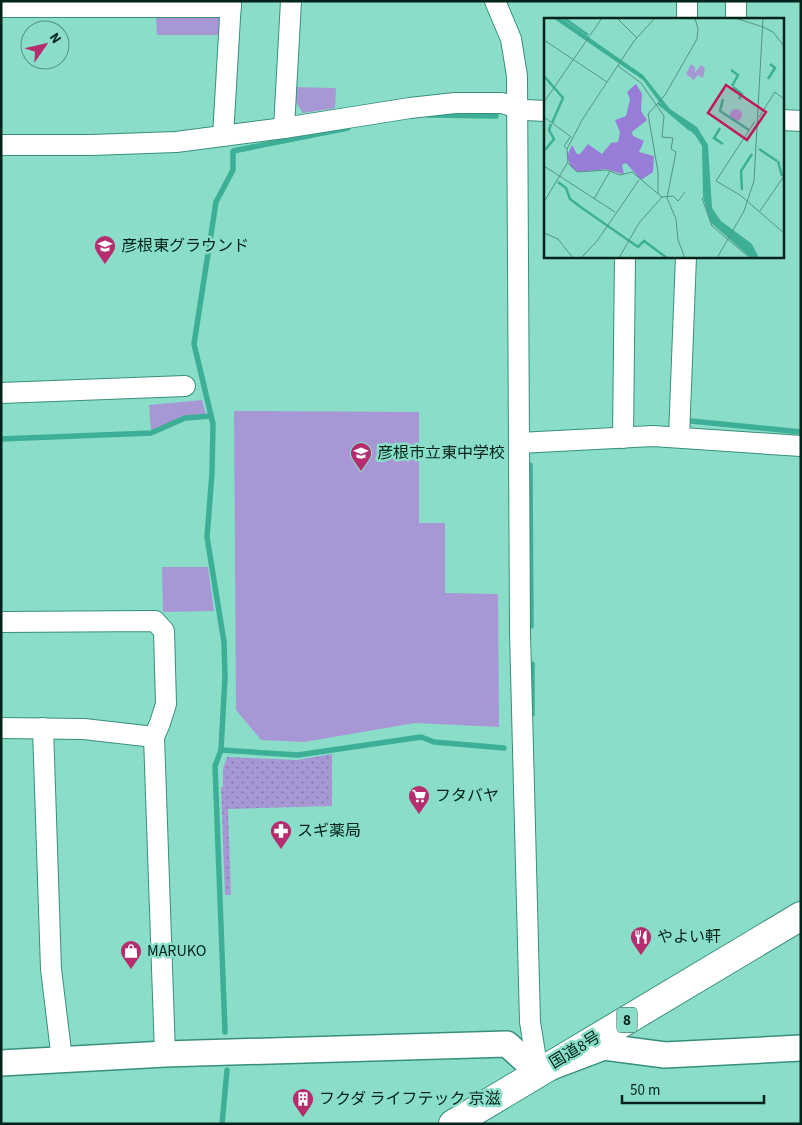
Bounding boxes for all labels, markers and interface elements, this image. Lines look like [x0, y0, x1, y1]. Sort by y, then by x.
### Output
inset map [544, 18, 784, 258]
north arrow [20, 20, 70, 70]
text: N [44, 29, 66, 48]
school or university icon: 彦根東グラウンド [93, 234, 117, 265]
place label: 彦根東グラウンド [121, 235, 249, 257]
school or university icon: 彦根市立東中学校 [349, 441, 373, 472]
place label: 彦根市立東中学校 [377, 442, 505, 464]
supermarket icon: フタバヤ [407, 784, 431, 815]
place label: フタバヤ [435, 785, 499, 807]
pharmacy icon: スギ薬局 [269, 819, 293, 850]
place label: スギ薬局 [297, 820, 361, 842]
restaurant icon: やよい軒 [629, 925, 653, 956]
place label: やよい軒 [657, 926, 721, 948]
shop icon: MARUKO [119, 939, 143, 970]
place label: MARUKO [147, 940, 206, 962]
road number: 8 [617, 1008, 637, 1032]
street label: 国道8号 [545, 1026, 605, 1074]
scale bar [622, 1072, 764, 1104]
text: 50 m [630, 1080, 660, 1101]
building icon: フクダ ライフテック 京滋 [291, 1087, 315, 1118]
place label: フクダ ライフテック 京滋 [319, 1088, 501, 1110]

